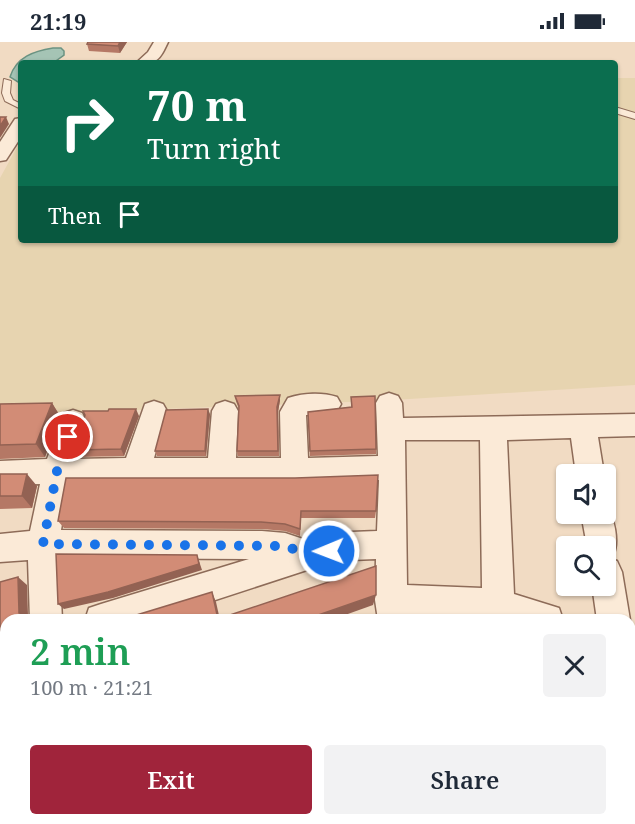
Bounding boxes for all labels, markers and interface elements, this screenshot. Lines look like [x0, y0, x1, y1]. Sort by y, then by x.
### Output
text: 21:19 [30, 6, 86, 36]
text: 70 m [147, 76, 247, 133]
icon: right [48, 84, 126, 162]
text: Turn right [147, 130, 280, 167]
icon: arrive [113, 198, 146, 231]
text: Then [48, 200, 101, 230]
pin [42, 411, 93, 462]
icon: arrive [51, 420, 84, 453]
map controls [556, 464, 616, 596]
button: sound [556, 464, 616, 524]
position arrow [297, 519, 361, 583]
button: search [556, 536, 616, 596]
text: 2 min [30, 627, 131, 676]
button: close [543, 634, 606, 697]
text: 100 m · 21:21 [30, 674, 153, 701]
button: Exit [30, 745, 312, 814]
button: Share [324, 745, 606, 814]

